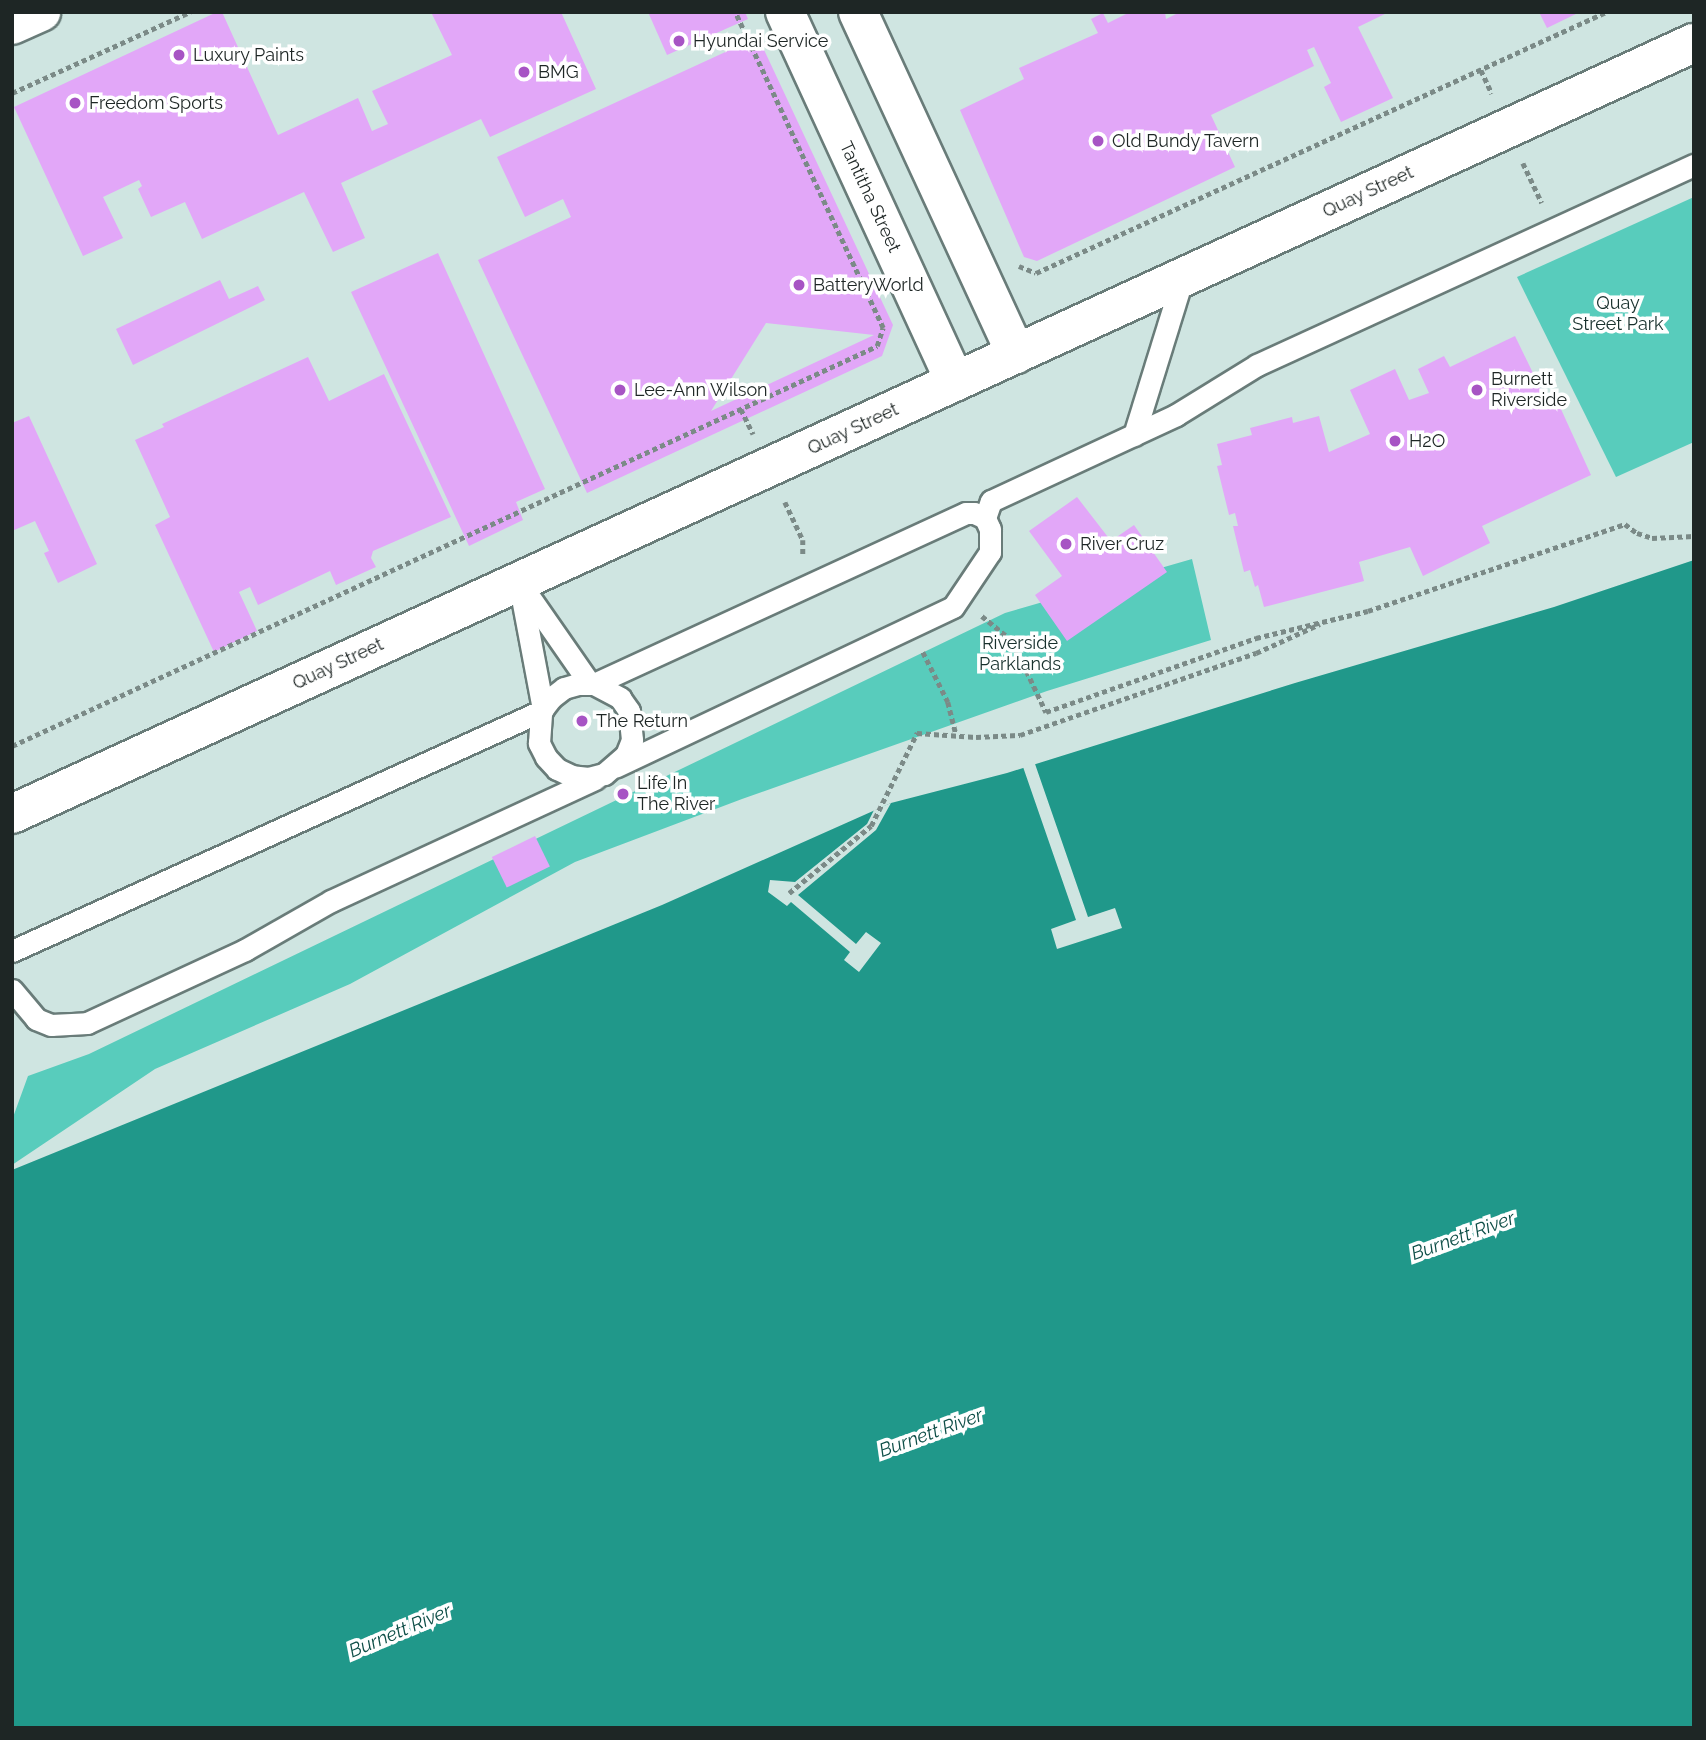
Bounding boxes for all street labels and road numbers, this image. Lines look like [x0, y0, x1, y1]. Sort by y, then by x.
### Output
street label: Tantitha Street [835, 138, 905, 256]
street label: Quay Street [1319, 162, 1417, 222]
street label: Quay Street [804, 399, 902, 459]
street label: Quay Street [289, 634, 387, 694]

